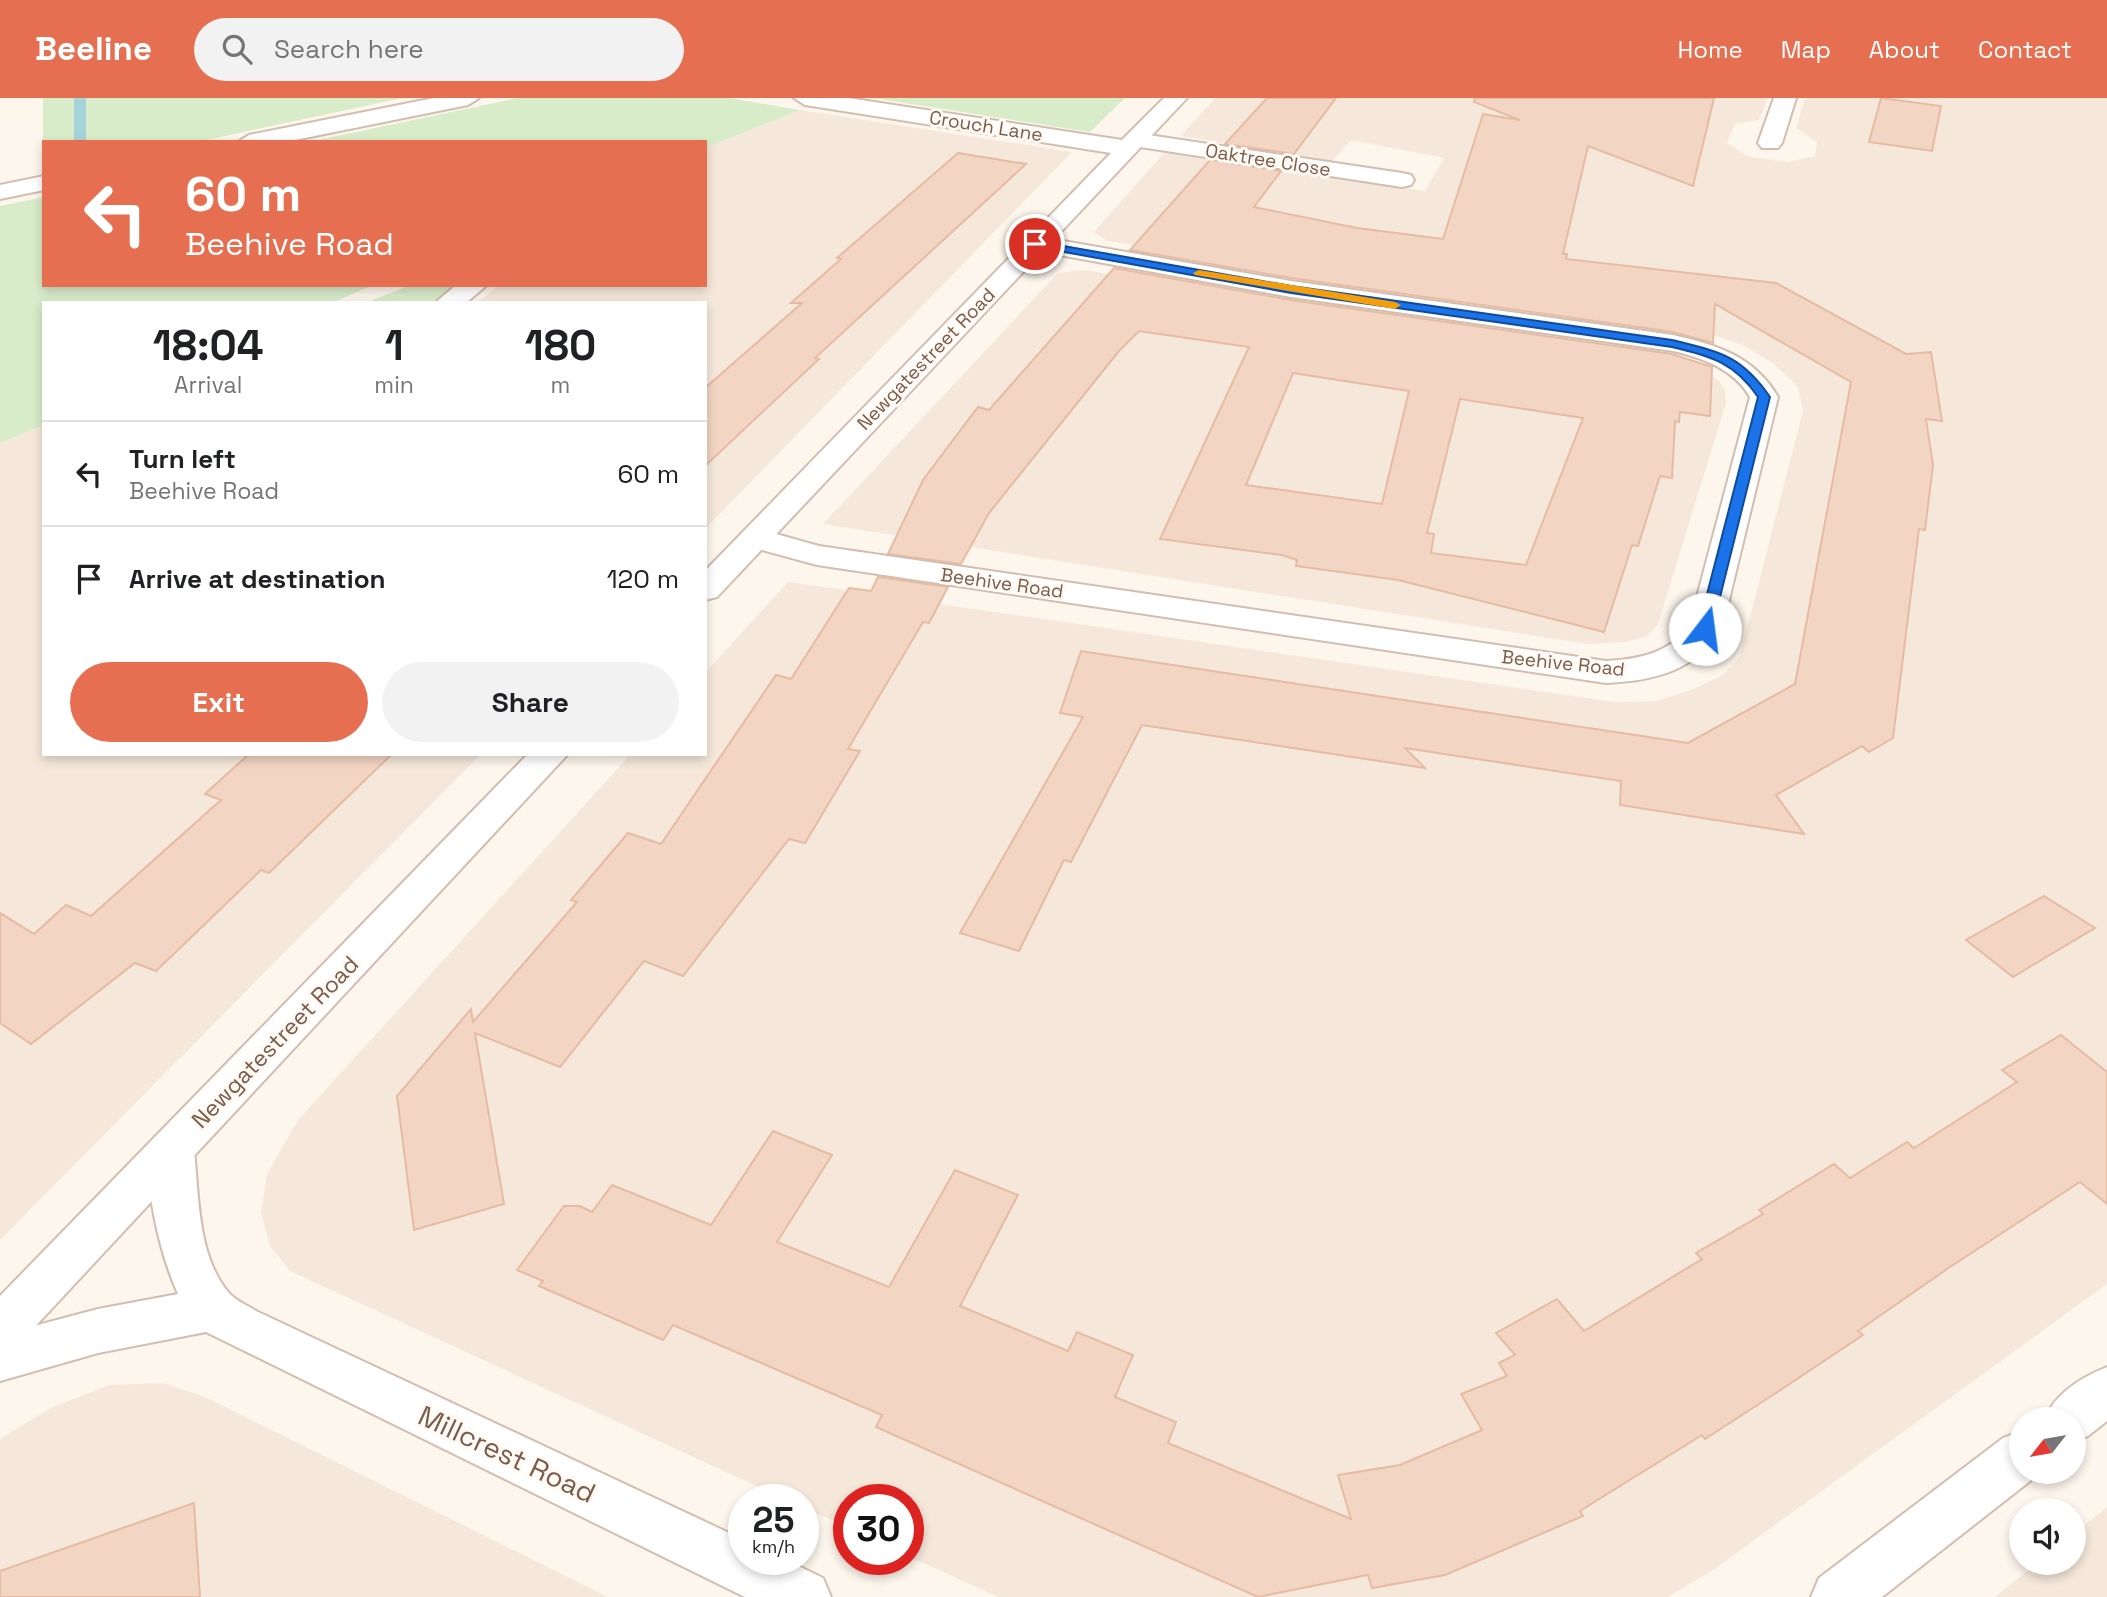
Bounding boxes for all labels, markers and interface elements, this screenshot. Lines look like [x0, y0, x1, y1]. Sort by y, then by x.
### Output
search box [194, 18, 684, 81]
text: Beeline [35, 28, 152, 70]
icon: search [218, 30, 256, 68]
text: Search here [274, 32, 424, 66]
text: Home [1677, 34, 1743, 65]
text: Map [1781, 34, 1831, 65]
text: About [1869, 34, 1940, 65]
text: Contact [1978, 34, 2072, 65]
street label: Crouch Lane [928, 105, 1044, 147]
street label: Oaktree Close [1203, 138, 1333, 182]
text: 60 m [185, 163, 301, 225]
icon: left [70, 168, 161, 259]
pin [1005, 214, 1065, 274]
text: Beehive Road [185, 224, 394, 264]
icon: arrive [1016, 225, 1054, 263]
street label: Newgatestreet Road [851, 282, 1001, 436]
text: 18:04 [153, 319, 264, 372]
text: 1 [385, 319, 404, 372]
text: 180 [525, 319, 596, 372]
text: Arrival [174, 370, 242, 400]
text: min [374, 370, 414, 400]
text: m [551, 370, 570, 400]
text: Turn left [129, 442, 236, 476]
icon: left [70, 455, 108, 493]
text: 60 m [617, 457, 679, 491]
text: Beehive Road [129, 476, 279, 506]
icon: arrive [70, 560, 108, 598]
text: Arrive at destination [129, 562, 386, 596]
text: 120 m [607, 562, 679, 596]
street label: Beehive Road [939, 562, 1065, 604]
position arrow [1668, 592, 1742, 666]
street label: Beehive Road [1500, 644, 1626, 682]
button: Exit [70, 662, 368, 742]
button: Share [382, 662, 679, 742]
street label: Newgatestreet Road [185, 949, 365, 1135]
street label: Millcrest Road [413, 1397, 601, 1511]
north arrow [2009, 1407, 2086, 1484]
map controls [2009, 1407, 2086, 1575]
speed limit sign: 30 [833, 1484, 924, 1575]
text: 25 [753, 1498, 794, 1542]
button: sound [2009, 1498, 2086, 1575]
text: km/h [752, 1535, 795, 1558]

